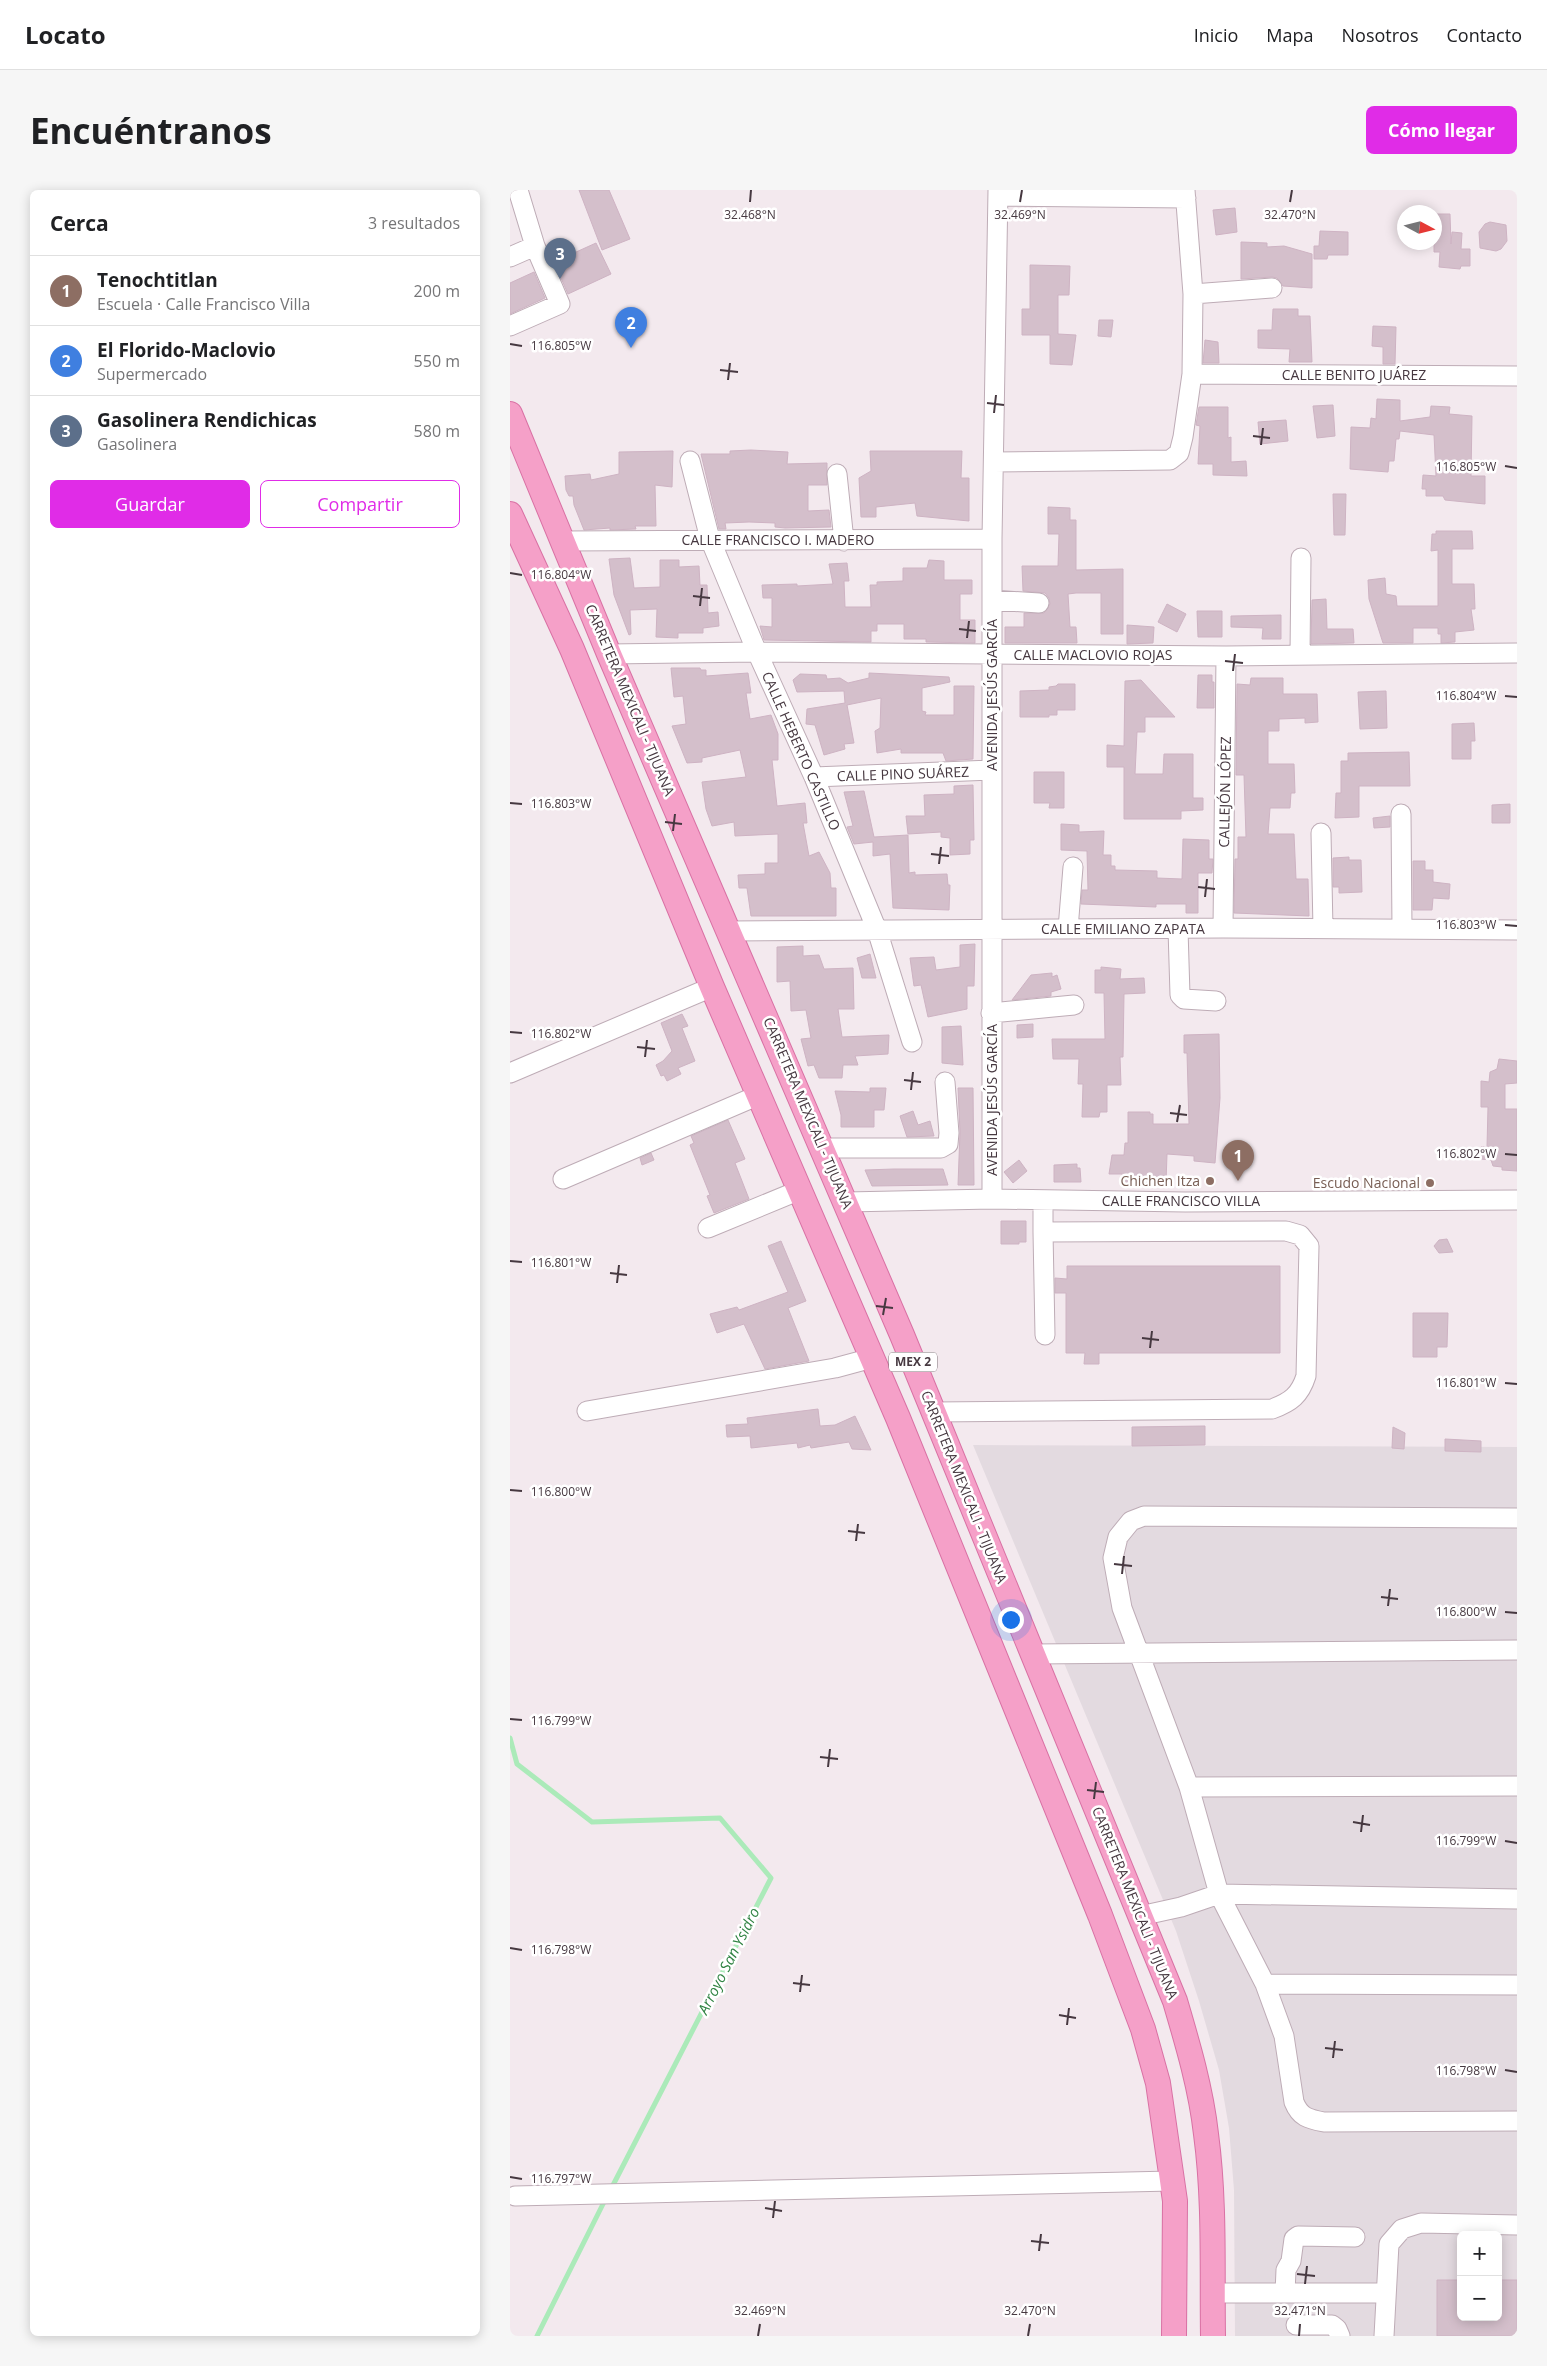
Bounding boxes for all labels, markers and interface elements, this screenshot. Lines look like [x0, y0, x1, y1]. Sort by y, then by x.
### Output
text: Locato [25, 18, 106, 51]
text: Inicio [1194, 23, 1238, 47]
text: Mapa [1266, 23, 1314, 47]
text: Nosotros [1342, 23, 1419, 47]
text: Contacto [1447, 23, 1522, 47]
button: Cómo llegar [1366, 106, 1517, 154]
text: Encuéntranos [30, 107, 272, 154]
north arrow [1397, 205, 1442, 250]
text: 32.468°N [724, 206, 776, 223]
text: 32.469°N [994, 206, 1046, 223]
text: 32.470°N [1264, 206, 1316, 223]
text: Cerca [50, 209, 109, 237]
text: 3 resultados [368, 212, 460, 234]
pin: 3 [544, 238, 576, 279]
text: Tenochtitlan [97, 267, 218, 293]
text: 1 [61, 280, 71, 302]
text: 200 m [414, 280, 460, 302]
text: Escuela · Calle Francisco Villa [97, 293, 310, 315]
pin: 2 [615, 307, 647, 348]
text: El Florido-Maclovio [97, 337, 276, 363]
text: 116.805°W [531, 337, 591, 354]
text: 2 [61, 350, 71, 372]
text: 550 m [414, 350, 460, 372]
text: Supermercado [97, 363, 207, 385]
street label: CALLE BENITO JUÁREZ [1282, 365, 1426, 384]
text: Gasolinera Rendichicas [97, 407, 317, 433]
text: 3 [61, 420, 71, 442]
text: 580 m [414, 420, 460, 442]
text: Gasolinera [97, 433, 177, 455]
text: 116.805°W [1436, 458, 1496, 475]
button: Guardar [50, 480, 250, 528]
button: Compartir [260, 480, 460, 528]
street label: CALLE FRANCISCO I. MADERO [682, 530, 875, 549]
text: 116.804°W [531, 566, 591, 583]
street label: CARRETERA MEXICALI - TIJUANA [581, 601, 680, 799]
street label: AVENIDA JESÚS GARCÍA [982, 619, 1001, 771]
street label: CALLE MACLOVIO ROJAS [1014, 645, 1172, 664]
street label: CALLE HEBERTO CASTILLO [758, 668, 845, 833]
text: 116.804°W [1436, 687, 1496, 704]
street label: CALLEJÓN LÓPEZ [1214, 736, 1235, 848]
street label: CALLE PINO SUÁREZ [837, 762, 969, 785]
text: 116.803°W [531, 795, 591, 812]
text: 116.803°W [1436, 916, 1496, 933]
street label: CALLE EMILIANO ZAPATA [1041, 919, 1205, 938]
street label: CARRETERA MEXICALI - TIJUANA [759, 1014, 858, 1212]
street label: AVENIDA JESÚS GARCÍA [982, 1024, 1001, 1176]
text: 116.802°W [531, 1025, 591, 1042]
pin: 1 [1222, 1140, 1254, 1181]
text: 116.802°W [1436, 1145, 1496, 1162]
place label: Chichen Itza [1120, 1171, 1200, 1190]
place label: Escudo Nacional [1313, 1173, 1420, 1192]
marker: Chichen Itza [1204, 1175, 1216, 1187]
marker: Escudo Nacional [1424, 1177, 1436, 1189]
street label: CALLE FRANCISCO VILLA [1102, 1191, 1260, 1210]
text: 116.801°W [531, 1254, 591, 1271]
road number: MEX 2 [889, 1352, 937, 1372]
text: 116.801°W [1436, 1374, 1496, 1391]
street label: CARRETERA MEXICALI - TIJUANA [917, 1388, 1012, 1586]
text: 116.800°W [531, 1483, 591, 1500]
text: 116.800°W [1436, 1603, 1496, 1620]
your location [998, 1607, 1024, 1633]
text: 116.799°W [531, 1712, 591, 1729]
street label: CARRETERA MEXICALI - TIJUANA [1088, 1804, 1183, 2002]
text: 116.799°W [1436, 1832, 1496, 1849]
water label: Arroyo San Ysidro [692, 1904, 764, 2018]
text: 116.798°W [531, 1941, 591, 1958]
text: 116.798°W [1436, 2062, 1496, 2079]
text: 116.797°W [531, 2170, 591, 2187]
map controls [1457, 2231, 1502, 2321]
button: + [1457, 2231, 1502, 2276]
button: − [1457, 2276, 1502, 2321]
text: 32.469°N [734, 2302, 786, 2319]
text: 32.470°N [1004, 2302, 1056, 2319]
text: 32.471°N [1274, 2302, 1326, 2319]

